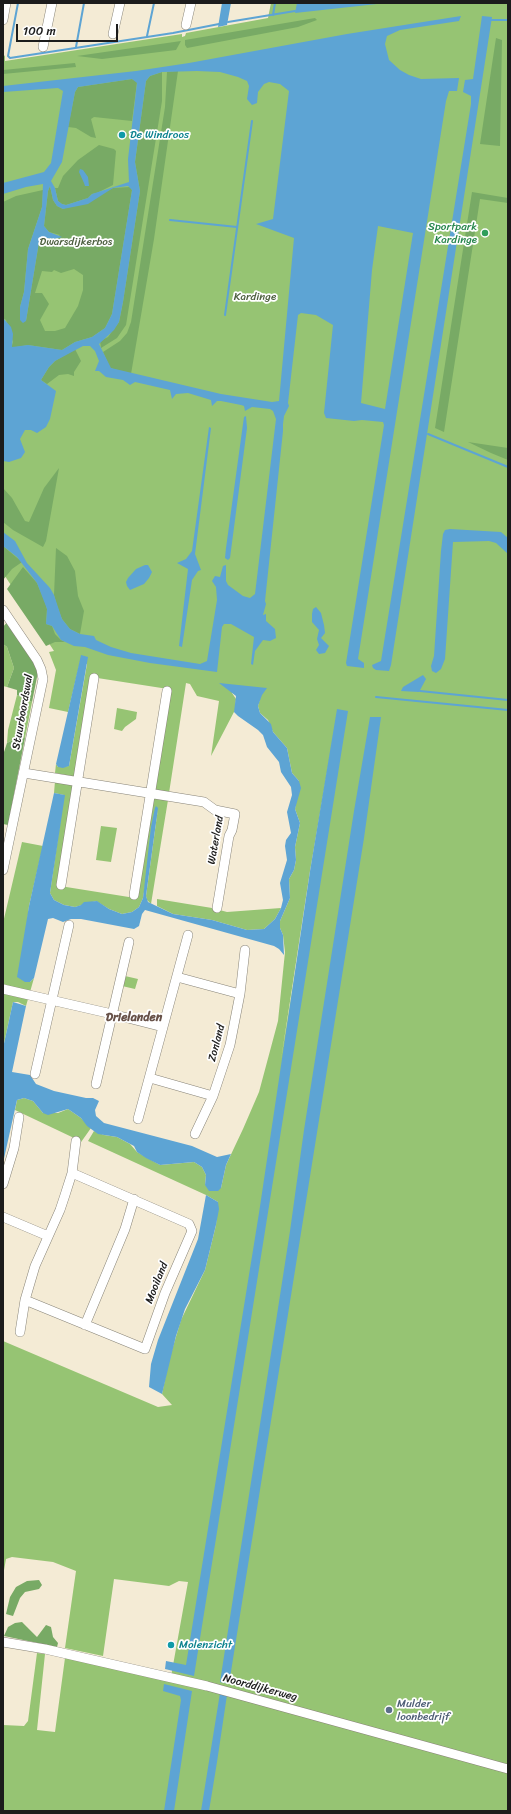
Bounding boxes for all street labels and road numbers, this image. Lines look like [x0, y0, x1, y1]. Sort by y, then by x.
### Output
street label: Stuurboordswal [10, 673, 36, 751]
street label: Waterland [205, 815, 227, 865]
street label: Zonland [206, 1023, 228, 1063]
street label: Mooiland [143, 1260, 171, 1306]
street label: Noorddijkerweg [221, 1672, 299, 1704]

